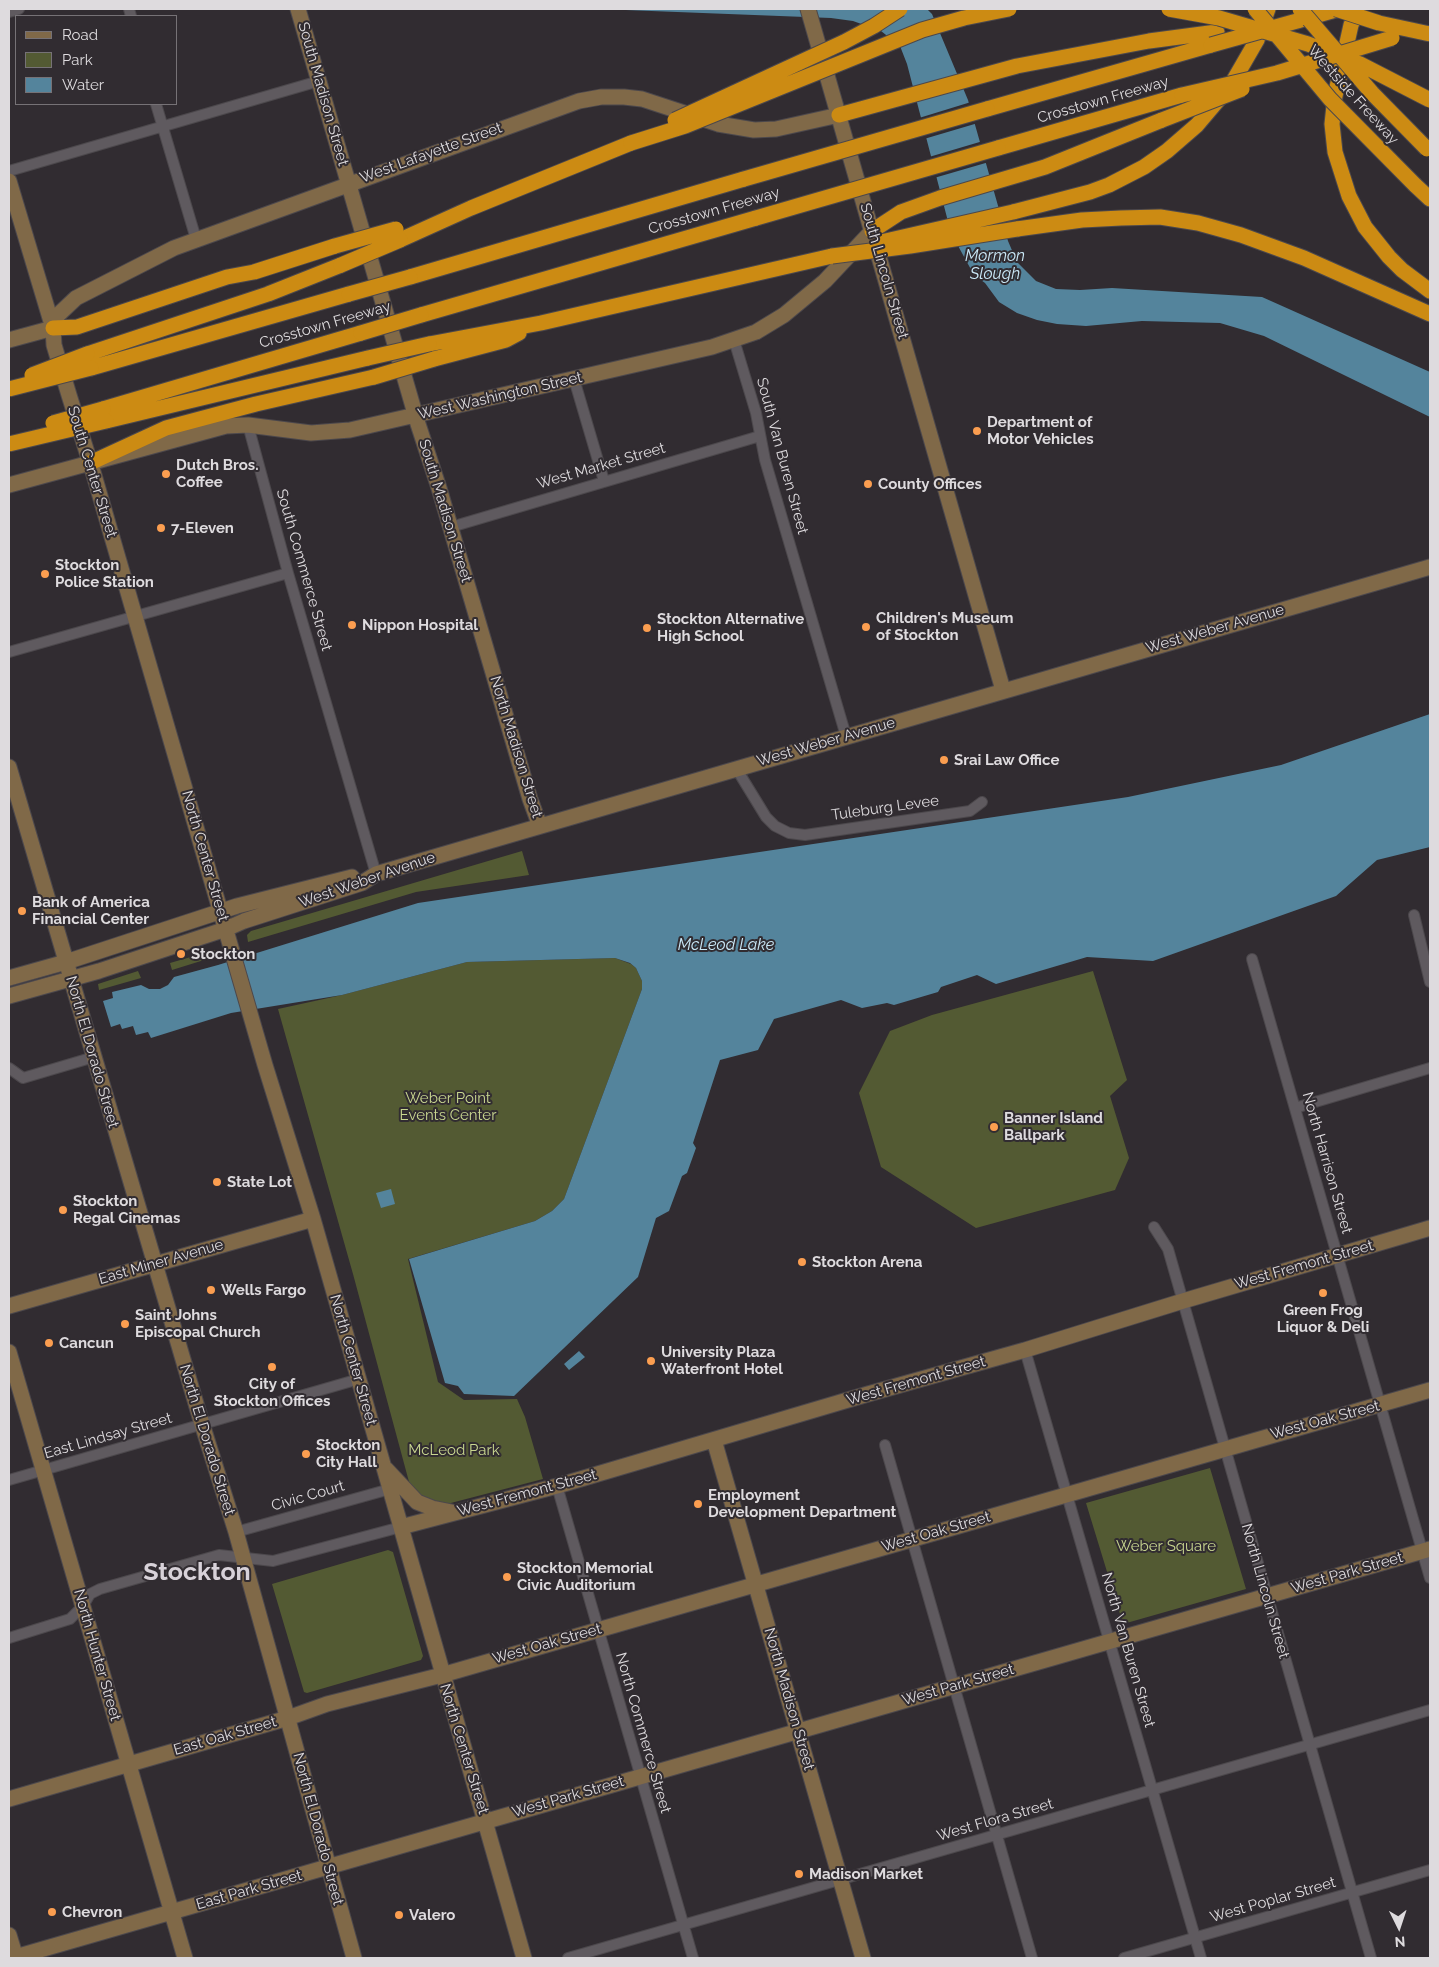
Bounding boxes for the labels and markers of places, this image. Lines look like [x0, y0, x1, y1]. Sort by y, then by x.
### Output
place label: Department of Motor Vehicles [987, 413, 1094, 448]
marker: Department of Motor Vehicles [971, 425, 983, 437]
place label: Dutch Bros. Coffee [176, 456, 259, 491]
marker: Dutch Bros. Coffee [160, 468, 172, 480]
place label: County Offices [878, 475, 982, 493]
marker: County Offices [862, 478, 874, 490]
place label: 7-Eleven [171, 519, 234, 537]
marker: 7-Eleven [155, 522, 167, 534]
place label: Stockton Police Station [55, 556, 154, 591]
marker: Stockton Police Station [39, 568, 51, 580]
place label: Children's Museum of Stockton [876, 609, 1013, 644]
place label: Stockton Alternative High School [657, 610, 804, 645]
place label: Nippon Hospital [362, 616, 478, 634]
marker: Nippon Hospital [346, 619, 358, 631]
marker: Children's Museum of Stockton [860, 621, 872, 633]
marker: Stockton Alternative High School [641, 622, 653, 634]
place label: Srai Law Office [954, 751, 1059, 769]
marker: Srai Law Office [938, 754, 950, 766]
place label: Bank of America Financial Center [32, 893, 150, 928]
marker: Bank of America Financial Center [16, 905, 28, 917]
place label: Stockton [191, 945, 255, 963]
marker: Stockton [175, 948, 187, 960]
place label: Banner Island Ballpark [1004, 1109, 1103, 1144]
marker: Banner Island Ballpark [988, 1121, 1000, 1133]
place label: State Lot [227, 1173, 292, 1191]
marker: State Lot [211, 1176, 223, 1188]
place label: Stockton Regal Cinemas [73, 1192, 180, 1227]
marker: Stockton Regal Cinemas [57, 1204, 69, 1216]
place label: Stockton Arena [812, 1253, 922, 1271]
marker: Stockton Arena [796, 1256, 808, 1268]
place label: Wells Fargo [221, 1281, 306, 1299]
marker: Wells Fargo [205, 1284, 217, 1296]
marker: Green Frog Liquor & Deli [1317, 1287, 1329, 1299]
place label: Green Frog Liquor & Deli [1277, 1301, 1369, 1336]
place label: Saint Johns Episcopal Church [135, 1306, 261, 1341]
marker: Saint Johns Episcopal Church [119, 1318, 131, 1330]
place label: Cancun [59, 1334, 114, 1352]
marker: Cancun [43, 1337, 55, 1349]
place label: University Plaza Waterfront Hotel [661, 1343, 783, 1378]
marker: University Plaza Waterfront Hotel [645, 1355, 657, 1367]
marker: City of Stockton Offices [266, 1361, 278, 1373]
place label: City of Stockton Offices [214, 1375, 330, 1410]
place label: Stockton City Hall [316, 1436, 380, 1471]
marker: Stockton City Hall [300, 1448, 312, 1460]
place label: Employment Development Department [708, 1486, 896, 1521]
marker: Employment Development Department [692, 1498, 704, 1510]
place label: Stockton Memorial Civic Auditorium [517, 1559, 653, 1594]
marker: Stockton Memorial Civic Auditorium [501, 1571, 513, 1583]
place label: Madison Market [809, 1865, 923, 1883]
marker: Madison Market [793, 1868, 805, 1880]
place label: Chevron [62, 1903, 122, 1921]
marker: Chevron [46, 1906, 58, 1918]
place label: Valero [409, 1906, 455, 1924]
marker: Valero [393, 1909, 405, 1921]

